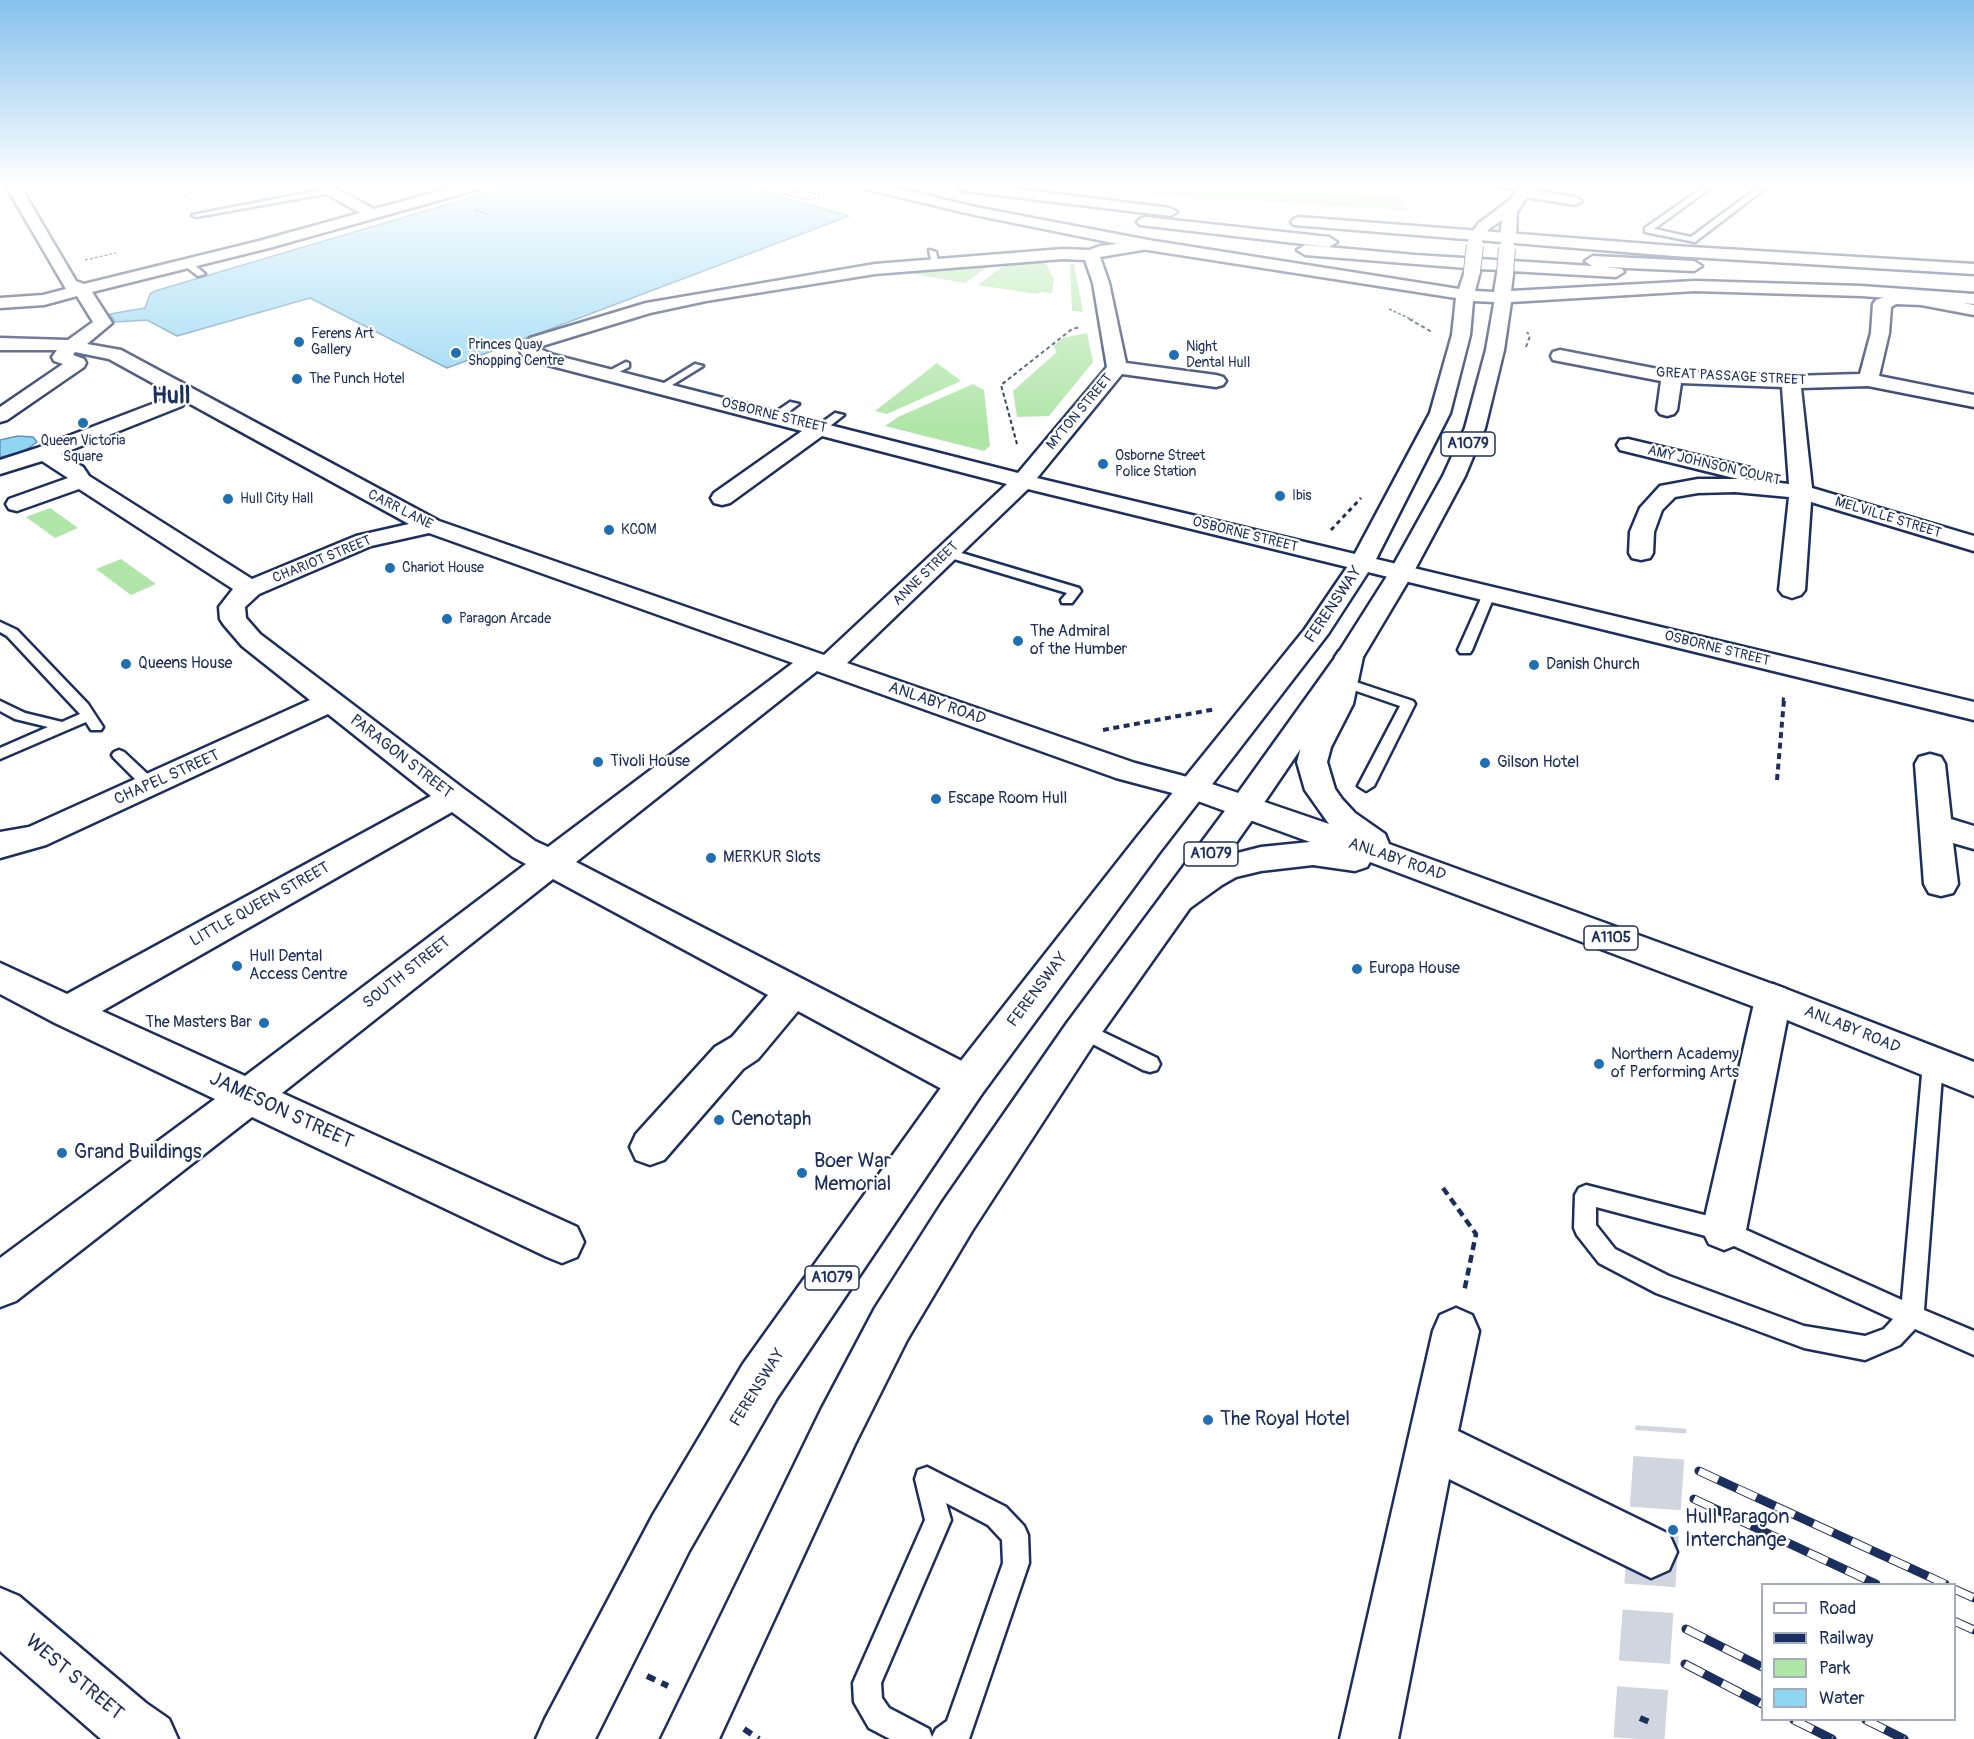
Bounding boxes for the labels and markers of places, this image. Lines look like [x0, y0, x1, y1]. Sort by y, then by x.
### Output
place label: Ferens Art Gallery [311, 326, 374, 358]
marker: Ferens Art Gallery [292, 335, 306, 349]
place label: Princes Quay Shopping Centre [468, 337, 564, 370]
place label: Night Dental Hull [1186, 339, 1250, 372]
marker: Princes Quay Shopping Centre [449, 346, 463, 360]
marker: Night Dental Hull [1167, 348, 1181, 362]
place label: The Punch Hotel [309, 371, 405, 387]
marker: The Punch Hotel [290, 372, 304, 386]
marker: Queen Victoria Square [76, 416, 90, 430]
place label: Queen Victoria Square [40, 433, 126, 466]
place label: Osborne Street Police Station [1115, 448, 1205, 480]
marker: Osborne Street Police Station [1096, 457, 1110, 471]
place label: Ibis [1292, 488, 1312, 504]
marker: Ibis [1273, 489, 1287, 503]
place label: Hull City Hall [240, 491, 313, 507]
marker: Hull City Hall [221, 492, 235, 506]
place label: KCOM [621, 522, 656, 538]
marker: KCOM [602, 523, 616, 537]
place label: Chariot House [402, 560, 484, 576]
marker: Chariot House [383, 561, 397, 575]
place label: Paragon Arcade [459, 611, 551, 627]
marker: Paragon Arcade [440, 612, 454, 626]
place label: The Admiral of the Humber [1030, 622, 1127, 660]
marker: The Admiral of the Humber [1011, 634, 1025, 648]
place label: Queens House [138, 654, 232, 674]
place label: Danish Church [1546, 655, 1640, 675]
marker: Queens House [119, 657, 133, 671]
marker: Danish Church [1527, 658, 1541, 672]
place label: Tivoli House [610, 752, 690, 772]
place label: Gilson Hotel [1497, 753, 1579, 773]
marker: Tivoli House [591, 755, 605, 769]
marker: Gilson Hotel [1478, 756, 1492, 770]
place label: Escape Room Hull [948, 789, 1067, 809]
marker: Escape Room Hull [929, 792, 943, 806]
place label: MERKUR Slots [723, 848, 820, 868]
marker: MERKUR Slots [704, 851, 718, 865]
place label: Hull Dental Access Centre [249, 947, 347, 985]
marker: Hull Dental Access Centre [230, 959, 244, 973]
place label: Europa House [1369, 959, 1460, 979]
marker: Europa House [1350, 962, 1364, 976]
place label: The Masters Bar [145, 1013, 252, 1033]
marker: The Masters Bar [257, 1016, 271, 1030]
place label: Northern Academy of Performing Arts [1611, 1045, 1739, 1083]
marker: Northern Academy of Performing Arts [1592, 1057, 1606, 1071]
place label: Cenotaph [731, 1108, 811, 1132]
marker: Cenotaph [712, 1113, 726, 1127]
place label: Grand Buildings [74, 1141, 202, 1165]
marker: Grand Buildings [55, 1146, 69, 1160]
place label: Boer War Memorial [814, 1150, 891, 1197]
marker: Boer War Memorial [795, 1166, 809, 1180]
place label: The Royal Hotel [1220, 1408, 1350, 1432]
marker: The Royal Hotel [1201, 1413, 1215, 1427]
place label: Hull Paragon Interchange [1685, 1506, 1789, 1553]
marker: Hull Paragon Interchange [1666, 1523, 1680, 1537]

